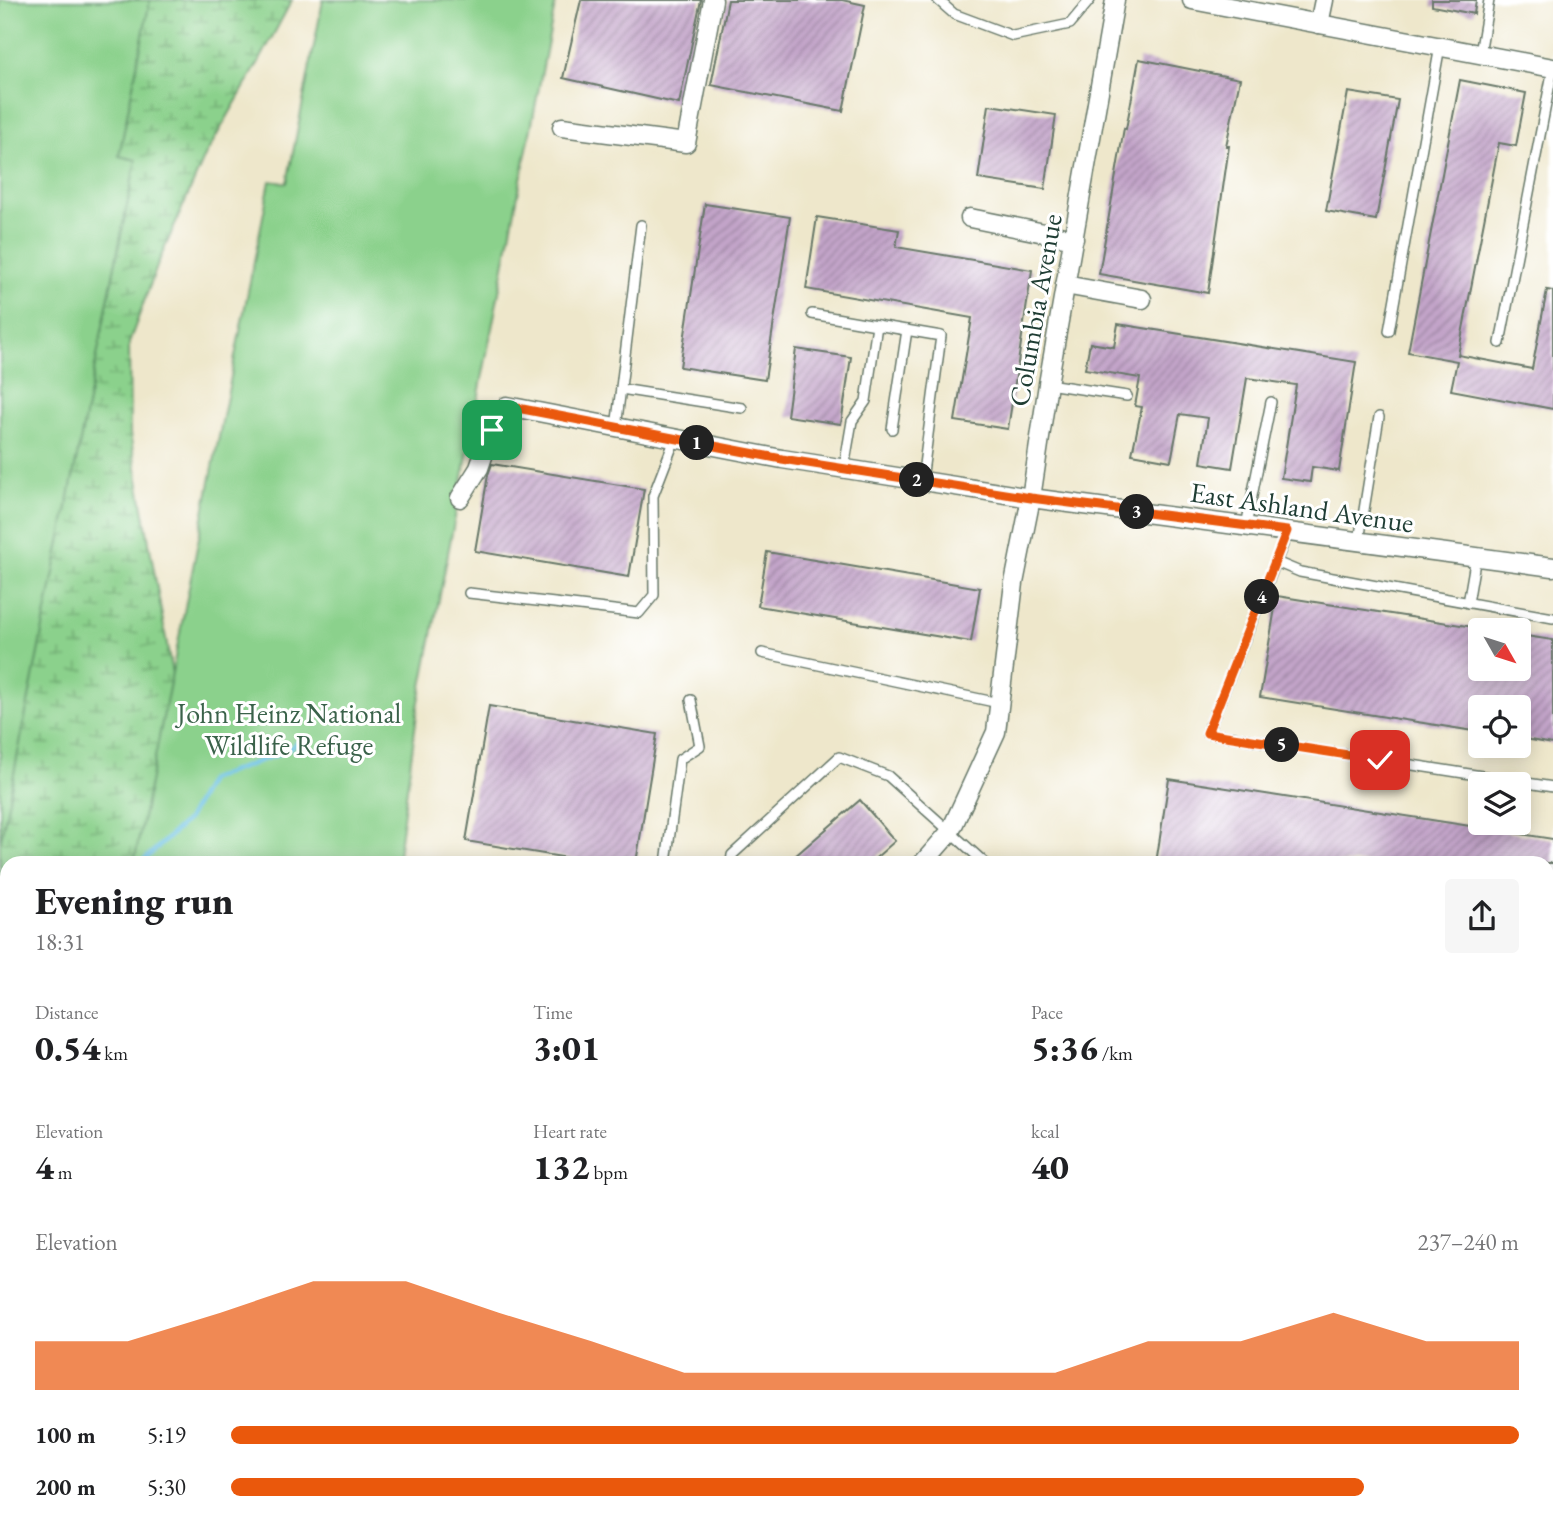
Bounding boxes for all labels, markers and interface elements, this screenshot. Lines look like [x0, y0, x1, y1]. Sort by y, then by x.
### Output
street label: Columbia Avenue [1000, 211, 1070, 409]
pin [462, 400, 522, 460]
icon: arrive [473, 411, 511, 449]
pin: 1 [680, 426, 714, 460]
text: 1 [691, 430, 702, 455]
pin: 2 [900, 462, 934, 498]
text: 2 [911, 467, 922, 492]
street label: East Ashland Avenue [1188, 473, 1416, 541]
pin: 3 [1120, 494, 1154, 530]
text: 3 [1131, 499, 1142, 524]
pin: 4 [1244, 580, 1280, 614]
text: 4 [1256, 584, 1267, 609]
north arrow [1468, 618, 1531, 681]
map controls [1468, 618, 1531, 835]
park label: John Heinz National Wildlife Refuge [175, 695, 402, 763]
button: locate [1468, 695, 1531, 758]
pin: 5 [1264, 728, 1300, 762]
pin [1350, 730, 1410, 790]
text: 5 [1276, 732, 1287, 757]
icon: check [1361, 741, 1399, 779]
button: layers [1468, 772, 1531, 835]
text: Evening run [35, 876, 233, 925]
button: share [1445, 879, 1519, 953]
text: 18:31 [35, 927, 85, 957]
text: Distance [35, 1000, 98, 1025]
text: Time [533, 1000, 573, 1025]
text: Pace [1031, 1000, 1063, 1025]
text: 0.54 [35, 1025, 101, 1070]
text: 3:01 [533, 1025, 600, 1070]
text: 5:36 [1031, 1025, 1098, 1070]
text: km [101, 1041, 128, 1066]
text: /km [1098, 1041, 1133, 1066]
text: Elevation [35, 1119, 103, 1144]
text: Heart rate [533, 1119, 607, 1144]
text: kcal [1031, 1119, 1060, 1144]
text: 4 [35, 1144, 54, 1189]
text: 132 [533, 1144, 590, 1189]
text: 40 [1031, 1144, 1069, 1189]
text: m [54, 1160, 73, 1185]
text: bpm [590, 1160, 628, 1185]
text: Elevation [35, 1227, 118, 1257]
text: 237–240 m [1418, 1227, 1519, 1257]
text: 100 m [35, 1420, 96, 1450]
text: 5:19 [147, 1420, 186, 1450]
text: 200 m [35, 1472, 96, 1502]
text: 5:30 [147, 1472, 186, 1502]

